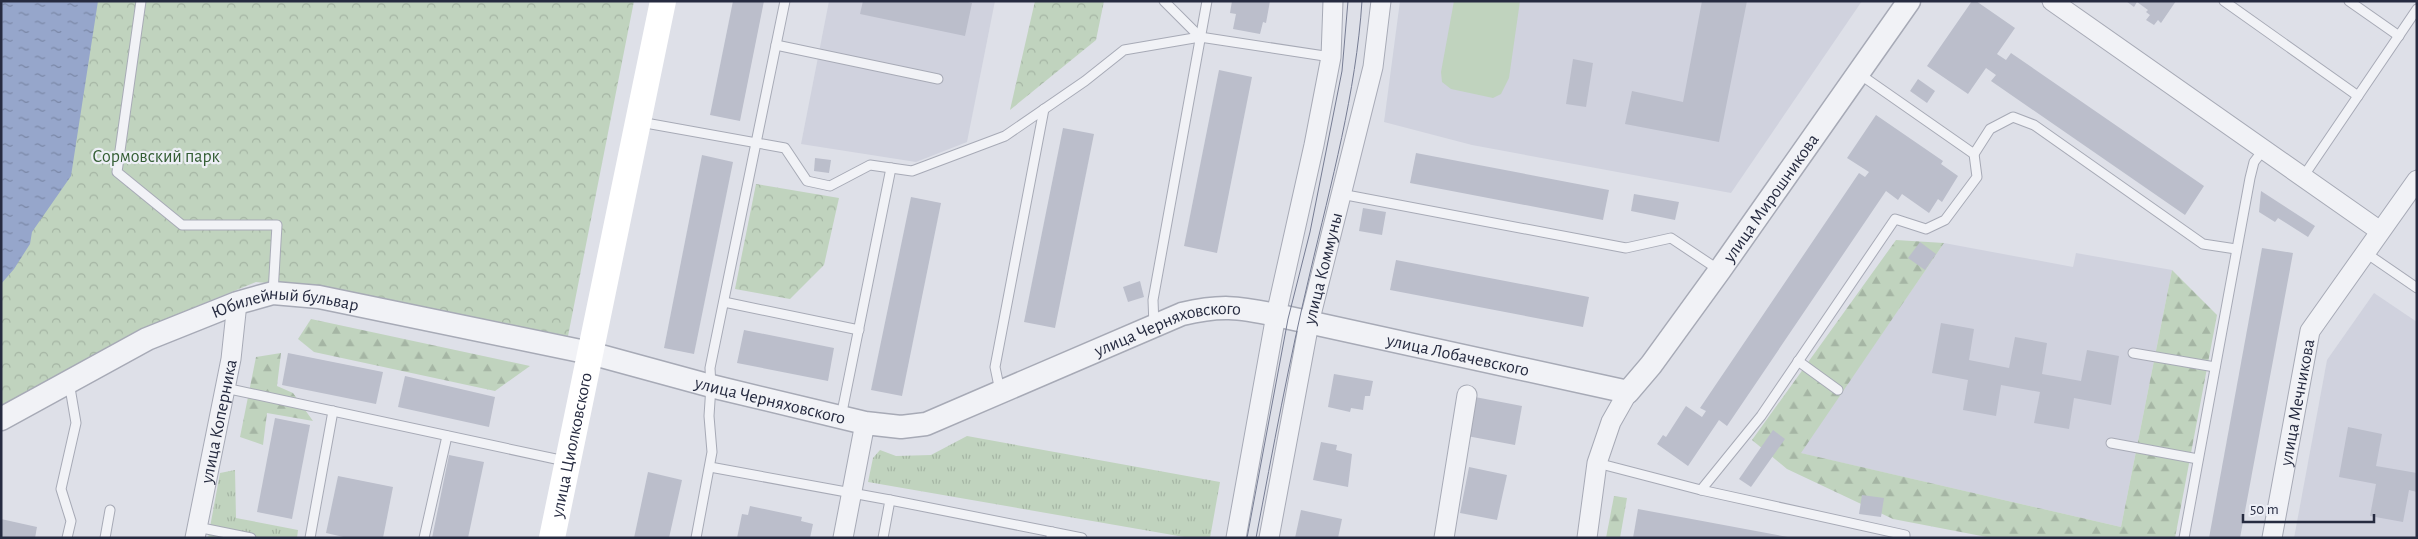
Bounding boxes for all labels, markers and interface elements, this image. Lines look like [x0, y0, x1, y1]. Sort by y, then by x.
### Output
street label: улица Мирошникова [1720, 131, 1823, 267]
park label: Сормовский парк [92, 148, 220, 166]
street label: улица Коммуны [1301, 211, 1346, 327]
street label: Юбилейный бульвар [209, 285, 360, 322]
street label: улица Черняховского [1091, 300, 1242, 361]
street label: улица Лобачевского [1384, 331, 1531, 380]
street label: улица Мечникова [2277, 338, 2318, 468]
street label: улица Коперника [198, 358, 241, 486]
street label: улица Циолковского [548, 371, 596, 520]
street label: улица Черняховского [692, 374, 847, 428]
scale bar [2243, 492, 2374, 524]
text: 50 m [2250, 502, 2279, 517]

